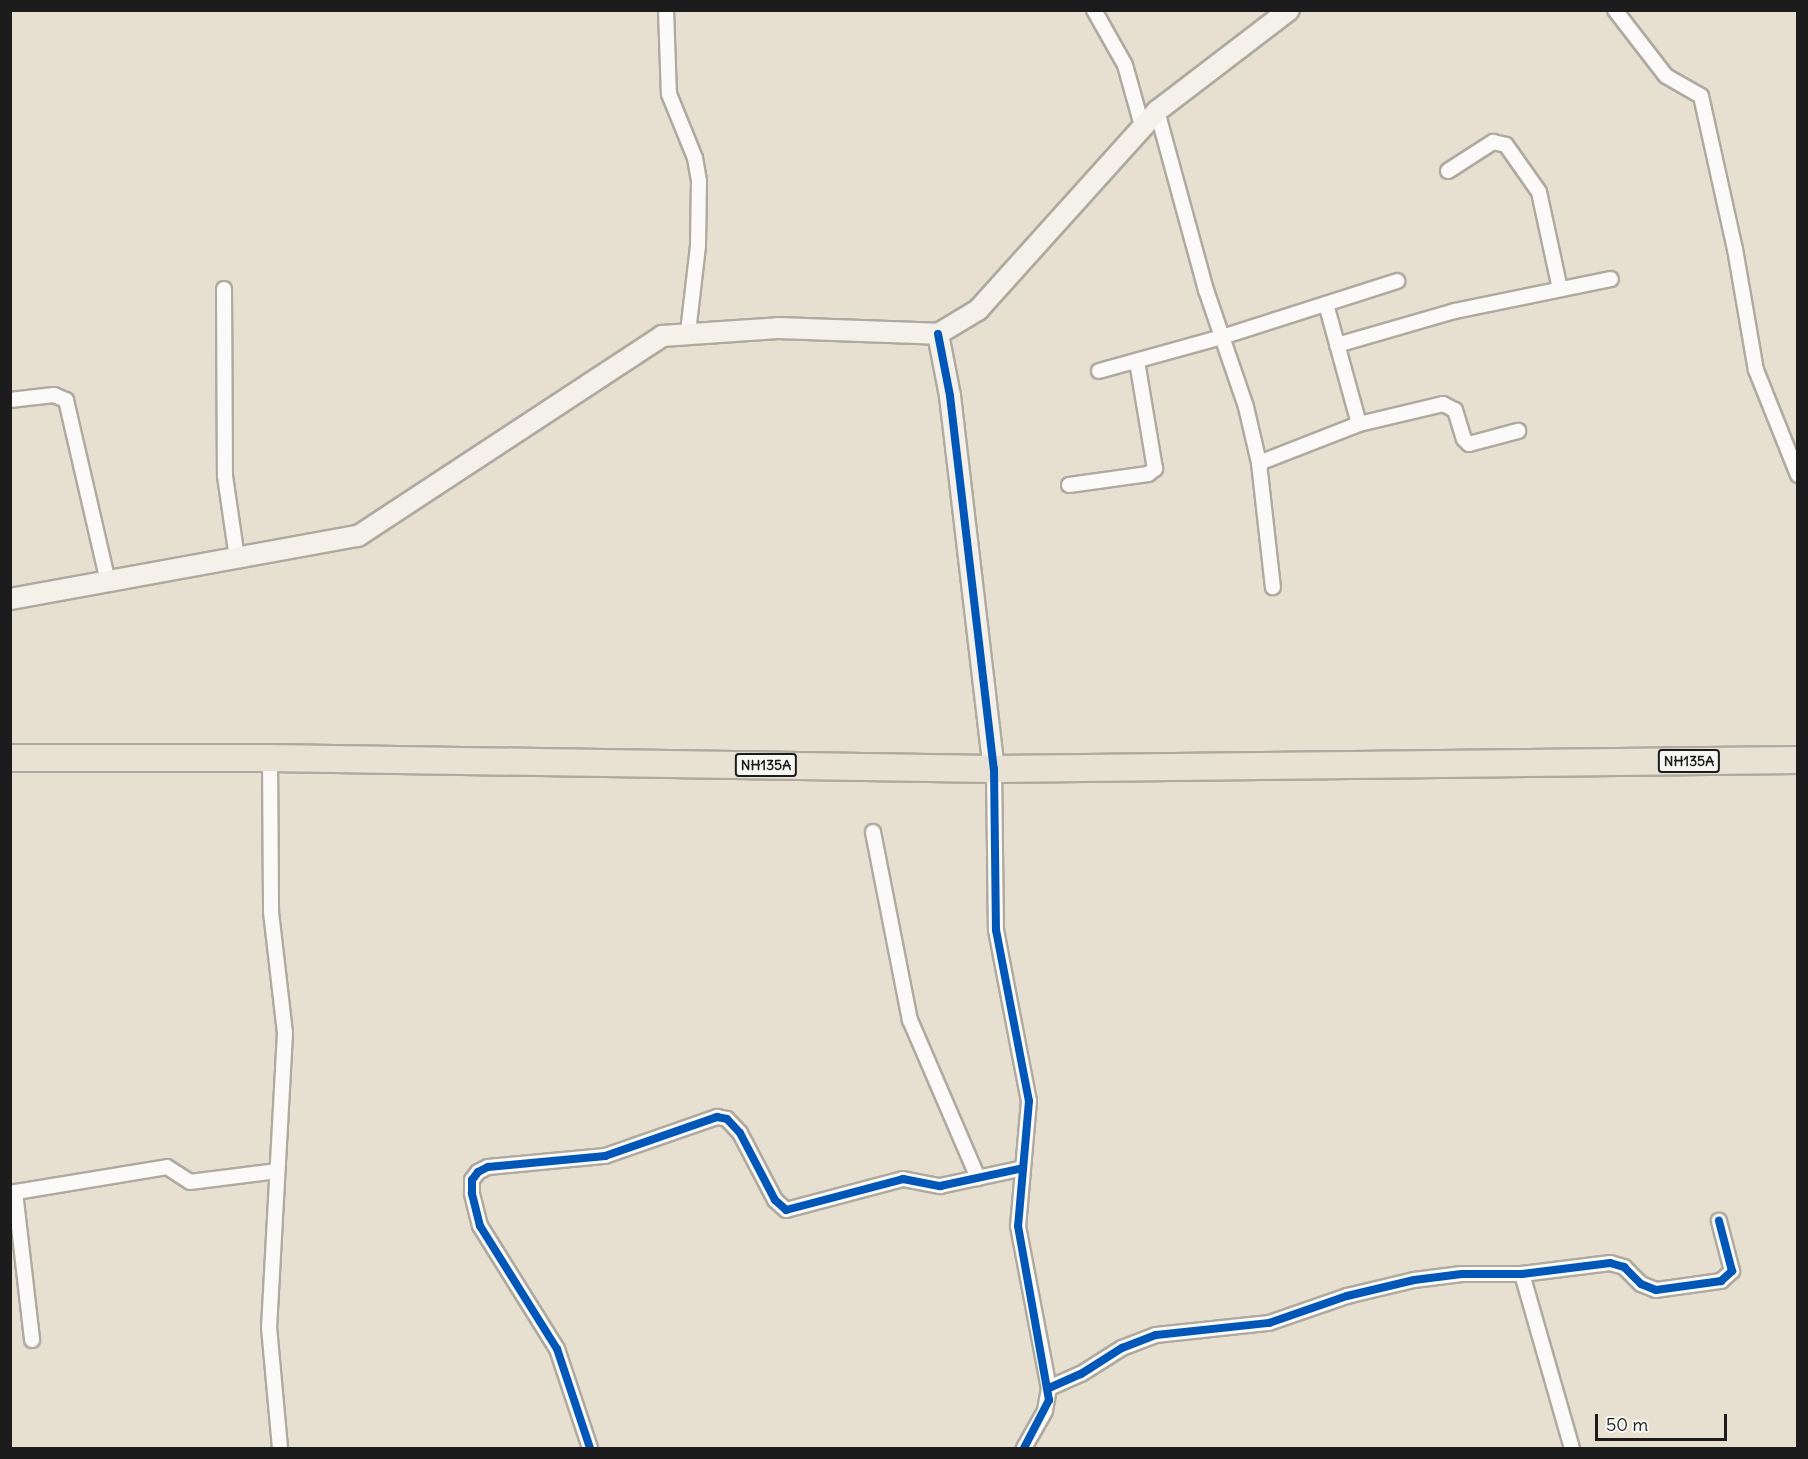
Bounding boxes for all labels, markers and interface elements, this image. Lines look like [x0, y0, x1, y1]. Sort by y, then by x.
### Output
road number: NH135A [1658, 750, 1720, 772]
road number: NH135A [734, 754, 798, 776]
scale bar [1598, 1402, 1730, 1440]
text: 50 m [1606, 1413, 1648, 1436]

